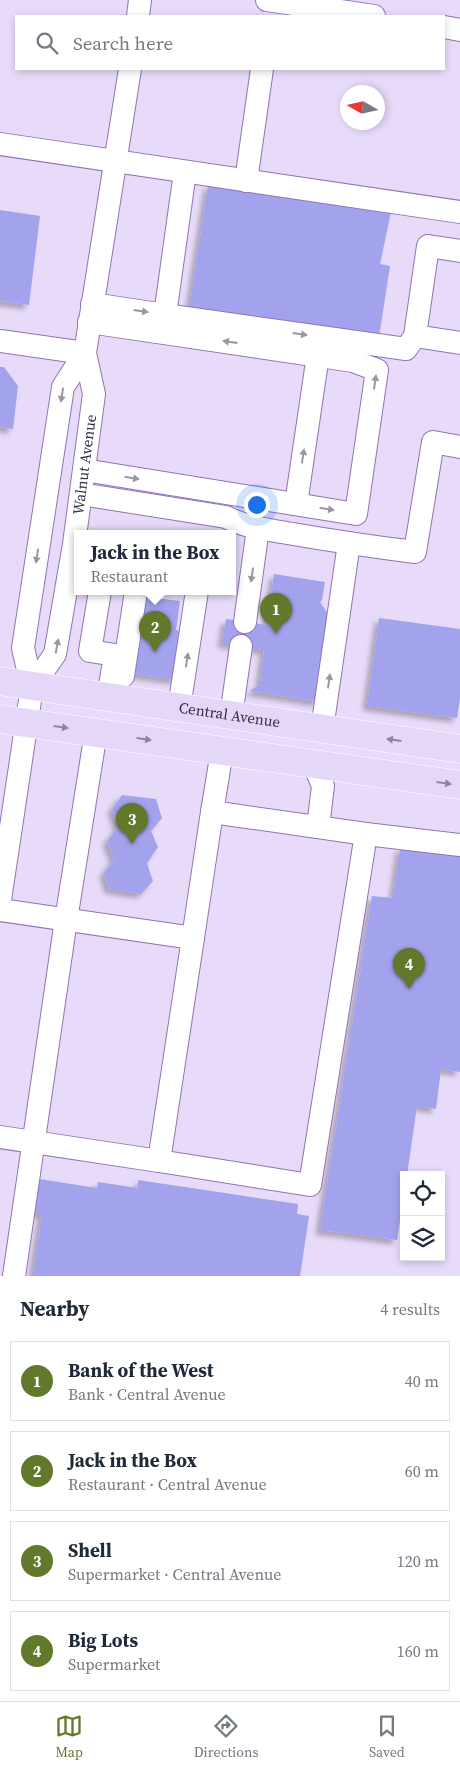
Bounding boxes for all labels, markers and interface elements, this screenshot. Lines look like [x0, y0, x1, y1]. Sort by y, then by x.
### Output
search box [15, 15, 445, 70]
icon: search [33, 29, 61, 57]
text: Search here [73, 30, 173, 56]
north arrow [340, 85, 385, 130]
one-way arrow [133, 307, 149, 315]
one-way arrow [293, 330, 309, 338]
one-way arrow [221, 338, 237, 346]
one-way arrow [371, 374, 379, 390]
one-way arrow [57, 388, 65, 404]
street label: Walnut Avenue [67, 413, 101, 516]
one-way arrow [299, 448, 307, 464]
one-way arrow [124, 474, 140, 482]
your location [244, 492, 270, 518]
one-way arrow [319, 506, 335, 514]
popup [74, 530, 236, 595]
text: Jack in the Box [90, 539, 220, 565]
one-way arrow [33, 548, 41, 564]
text: Restaurant [90, 565, 168, 587]
one-way arrow [248, 567, 256, 583]
pin: 1 [260, 593, 292, 634]
pin: 2 [139, 611, 171, 652]
one-way arrow [53, 637, 61, 653]
one-way arrow [183, 651, 191, 667]
one-way arrow [326, 672, 334, 688]
street label: Central Avenue [178, 697, 282, 732]
one-way arrow [54, 723, 70, 731]
one-way arrow [386, 735, 402, 743]
one-way arrow [137, 736, 153, 744]
one-way arrow [436, 779, 452, 787]
pin: 3 [116, 803, 148, 844]
pin: 4 [393, 948, 425, 989]
map controls [400, 1171, 445, 1261]
button: locate [400, 1171, 445, 1216]
button: layers [400, 1216, 445, 1261]
text: Nearby [20, 1294, 90, 1323]
text: 4 results [380, 1298, 440, 1320]
text: Bank of the West [68, 1357, 214, 1383]
text: 1 [33, 1370, 41, 1392]
text: 40 m [405, 1370, 439, 1392]
text: Bank · Central Avenue [68, 1383, 226, 1405]
text: Jack in the Box [68, 1447, 197, 1473]
text: 2 [33, 1460, 41, 1482]
text: 60 m [405, 1460, 439, 1482]
text: Restaurant · Central Avenue [68, 1473, 267, 1495]
text: Shell [68, 1537, 112, 1563]
text: 3 [33, 1550, 41, 1572]
text: 120 m [397, 1550, 439, 1572]
text: Supermarket · Central Avenue [68, 1563, 281, 1585]
text: Big Lots [68, 1627, 138, 1653]
text: 4 [33, 1640, 41, 1662]
text: 160 m [397, 1640, 439, 1662]
text: Supermarket [68, 1653, 160, 1675]
tab: Map [55, 1712, 83, 1762]
tab: Directions [194, 1712, 258, 1762]
tab: Saved [369, 1712, 405, 1762]

